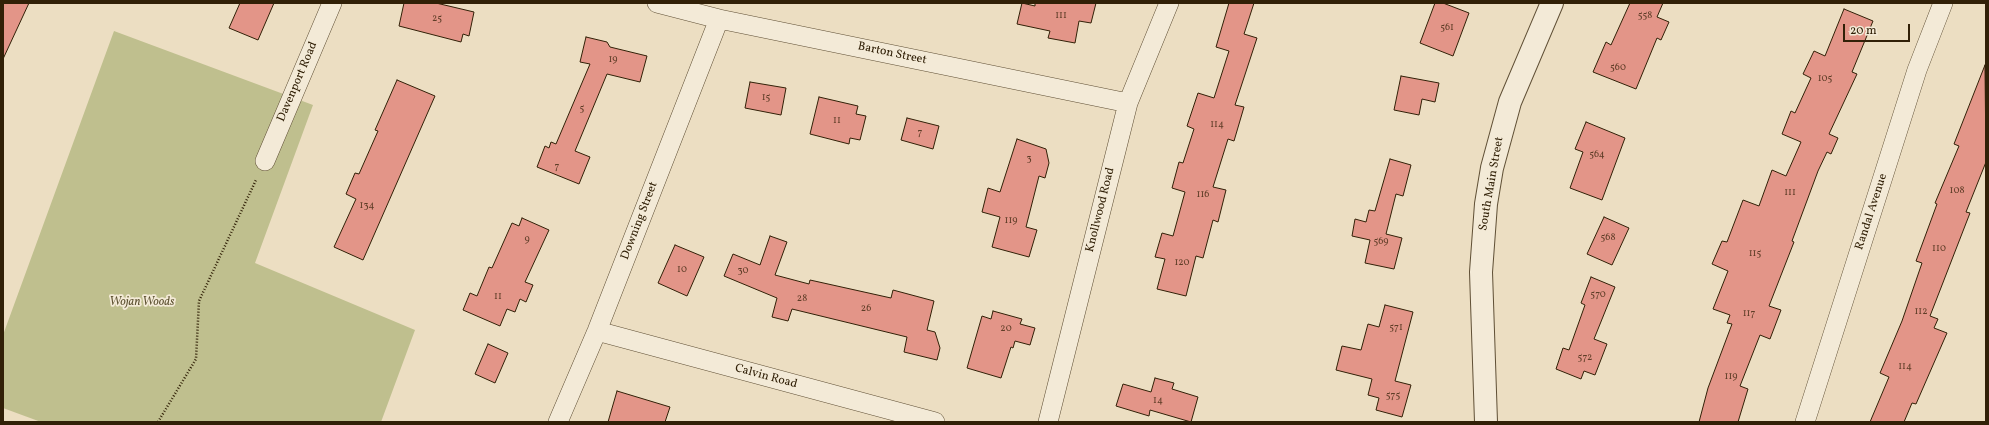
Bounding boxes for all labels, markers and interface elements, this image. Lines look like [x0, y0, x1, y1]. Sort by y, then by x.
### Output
house number: 111 [1055, 10, 1067, 22]
house number: 558 [1638, 10, 1652, 22]
house number: 25 [432, 13, 442, 25]
scale bar [1845, 16, 1912, 42]
house number: 561 [1440, 22, 1454, 34]
text: 20 m [1850, 23, 1877, 39]
street label: Davenport Road [275, 40, 321, 124]
street label: Barton Street [856, 40, 928, 68]
house number: 19 [608, 54, 618, 66]
house number: 560 [1610, 62, 1626, 74]
house number: 105 [1818, 73, 1832, 85]
house number: 15 [762, 92, 770, 104]
house number: 5 [580, 103, 584, 115]
house number: 11 [833, 115, 841, 127]
house number: 114 [1210, 119, 1224, 131]
house number: 7 [918, 127, 922, 139]
street label: South Main Street [1477, 136, 1507, 232]
house number: 564 [1589, 149, 1605, 161]
house number: 3 [1026, 153, 1032, 165]
house number: 7 [555, 161, 559, 173]
street label: Knollwood Road [1083, 166, 1119, 254]
street label: Randal Avenue [1853, 172, 1891, 252]
street label: Downing Street [619, 180, 661, 262]
house number: 108 [1950, 185, 1964, 197]
house number: 111 [1784, 187, 1796, 199]
house number: 116 [1197, 189, 1209, 201]
house number: 134 [360, 200, 374, 212]
house number: 119 [1005, 215, 1017, 227]
house number: 568 [1601, 232, 1615, 244]
house number: 9 [524, 234, 530, 246]
house number: 569 [1373, 236, 1389, 248]
house number: 110 [1932, 243, 1946, 255]
house number: 115 [1749, 248, 1761, 260]
house number: 120 [1174, 257, 1190, 269]
house number: 10 [677, 264, 687, 276]
house number: 30 [738, 265, 748, 277]
house number: 570 [1590, 289, 1606, 301]
house number: 11 [494, 291, 502, 303]
house number: 28 [797, 293, 807, 305]
park label: Wojan Woods [110, 296, 174, 310]
house number: 26 [861, 303, 871, 315]
house number: 112 [1914, 306, 1928, 318]
house number: 117 [1743, 308, 1755, 320]
house number: 571 [1389, 322, 1403, 334]
house number: 20 [1000, 323, 1012, 335]
house number: 572 [1578, 352, 1592, 364]
house number: 114 [1898, 361, 1912, 373]
street label: Calvin Road [733, 362, 799, 392]
house number: 119 [1725, 371, 1737, 383]
house number: 575 [1386, 390, 1400, 402]
house number: 14 [1153, 395, 1163, 407]

